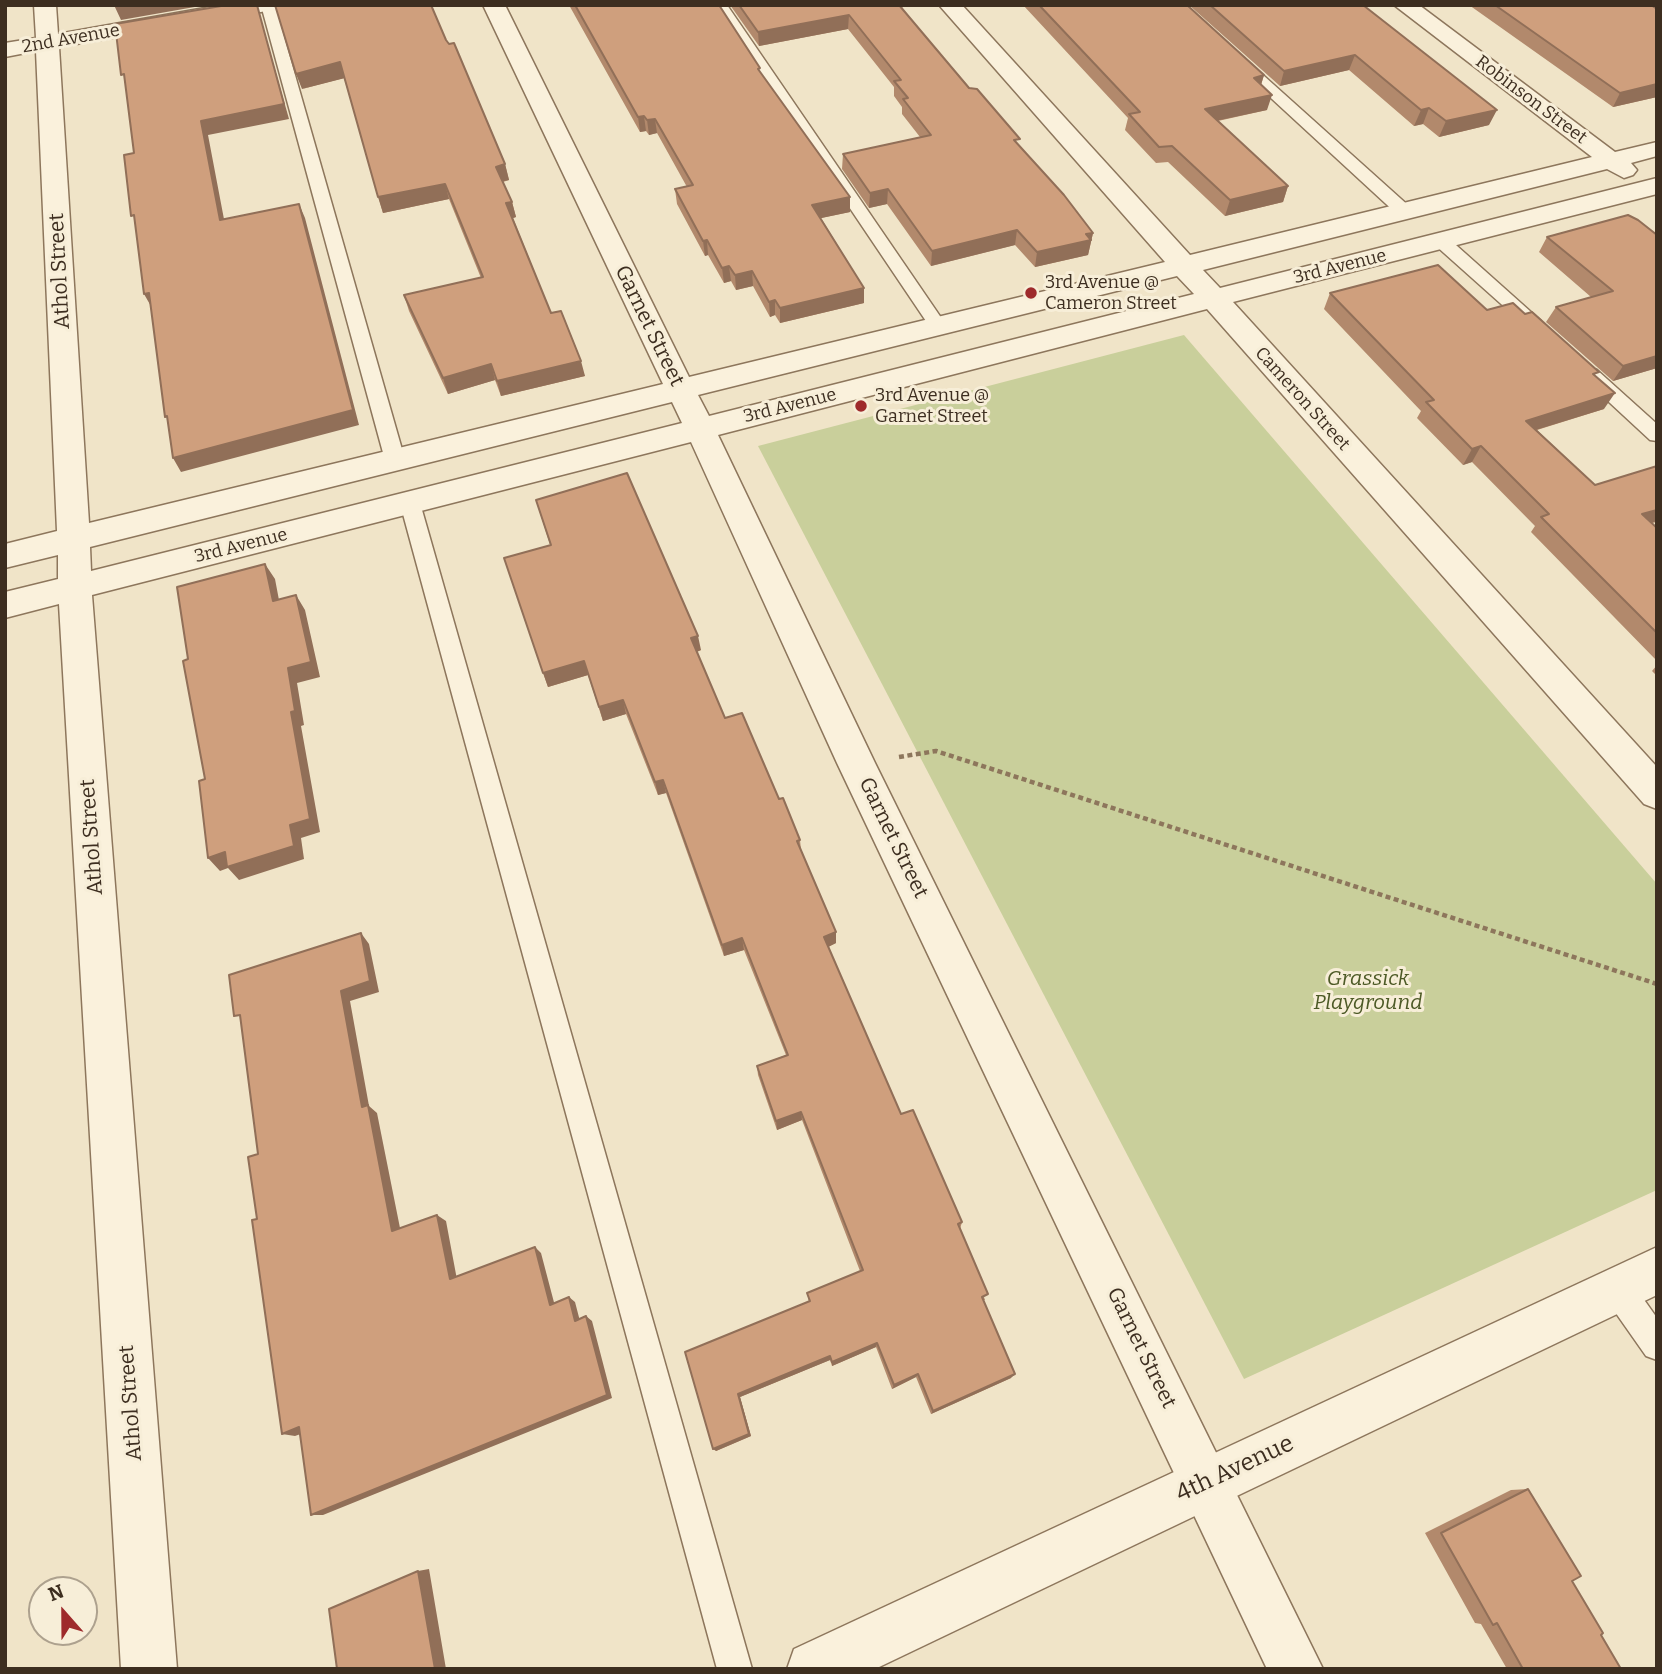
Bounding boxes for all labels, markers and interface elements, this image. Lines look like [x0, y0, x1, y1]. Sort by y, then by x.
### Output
street label: 2nd Avenue [21, 20, 121, 58]
street label: Robinson Street [1471, 51, 1591, 149]
street label: Athol Street [44, 212, 76, 330]
street label: 3rd Avenue [1291, 245, 1389, 289]
street label: Garnet Street [609, 261, 689, 391]
place label: 3rd Avenue @ Cameron Street [1045, 272, 1177, 314]
marker: 3rd Avenue @ Cameron Street [1023, 285, 1039, 301]
street label: Cameron Street [1250, 343, 1354, 455]
street label: 3rd Avenue [741, 384, 839, 428]
place label: 3rd Avenue @ Garnet Street [875, 385, 989, 428]
marker: 3rd Avenue @ Garnet Street [853, 398, 869, 414]
street label: 3rd Avenue [192, 524, 290, 568]
street label: Garnet Street [853, 773, 933, 903]
street label: Athol Street [75, 778, 109, 896]
park label: Grassick Playground [1313, 966, 1423, 1016]
street label: Garnet Street [1101, 1283, 1181, 1413]
street label: Athol Street [114, 1344, 148, 1462]
street label: 4th Avenue [1172, 1429, 1298, 1509]
north arrow [28, 1576, 98, 1646]
text: N [45, 1579, 67, 1606]

